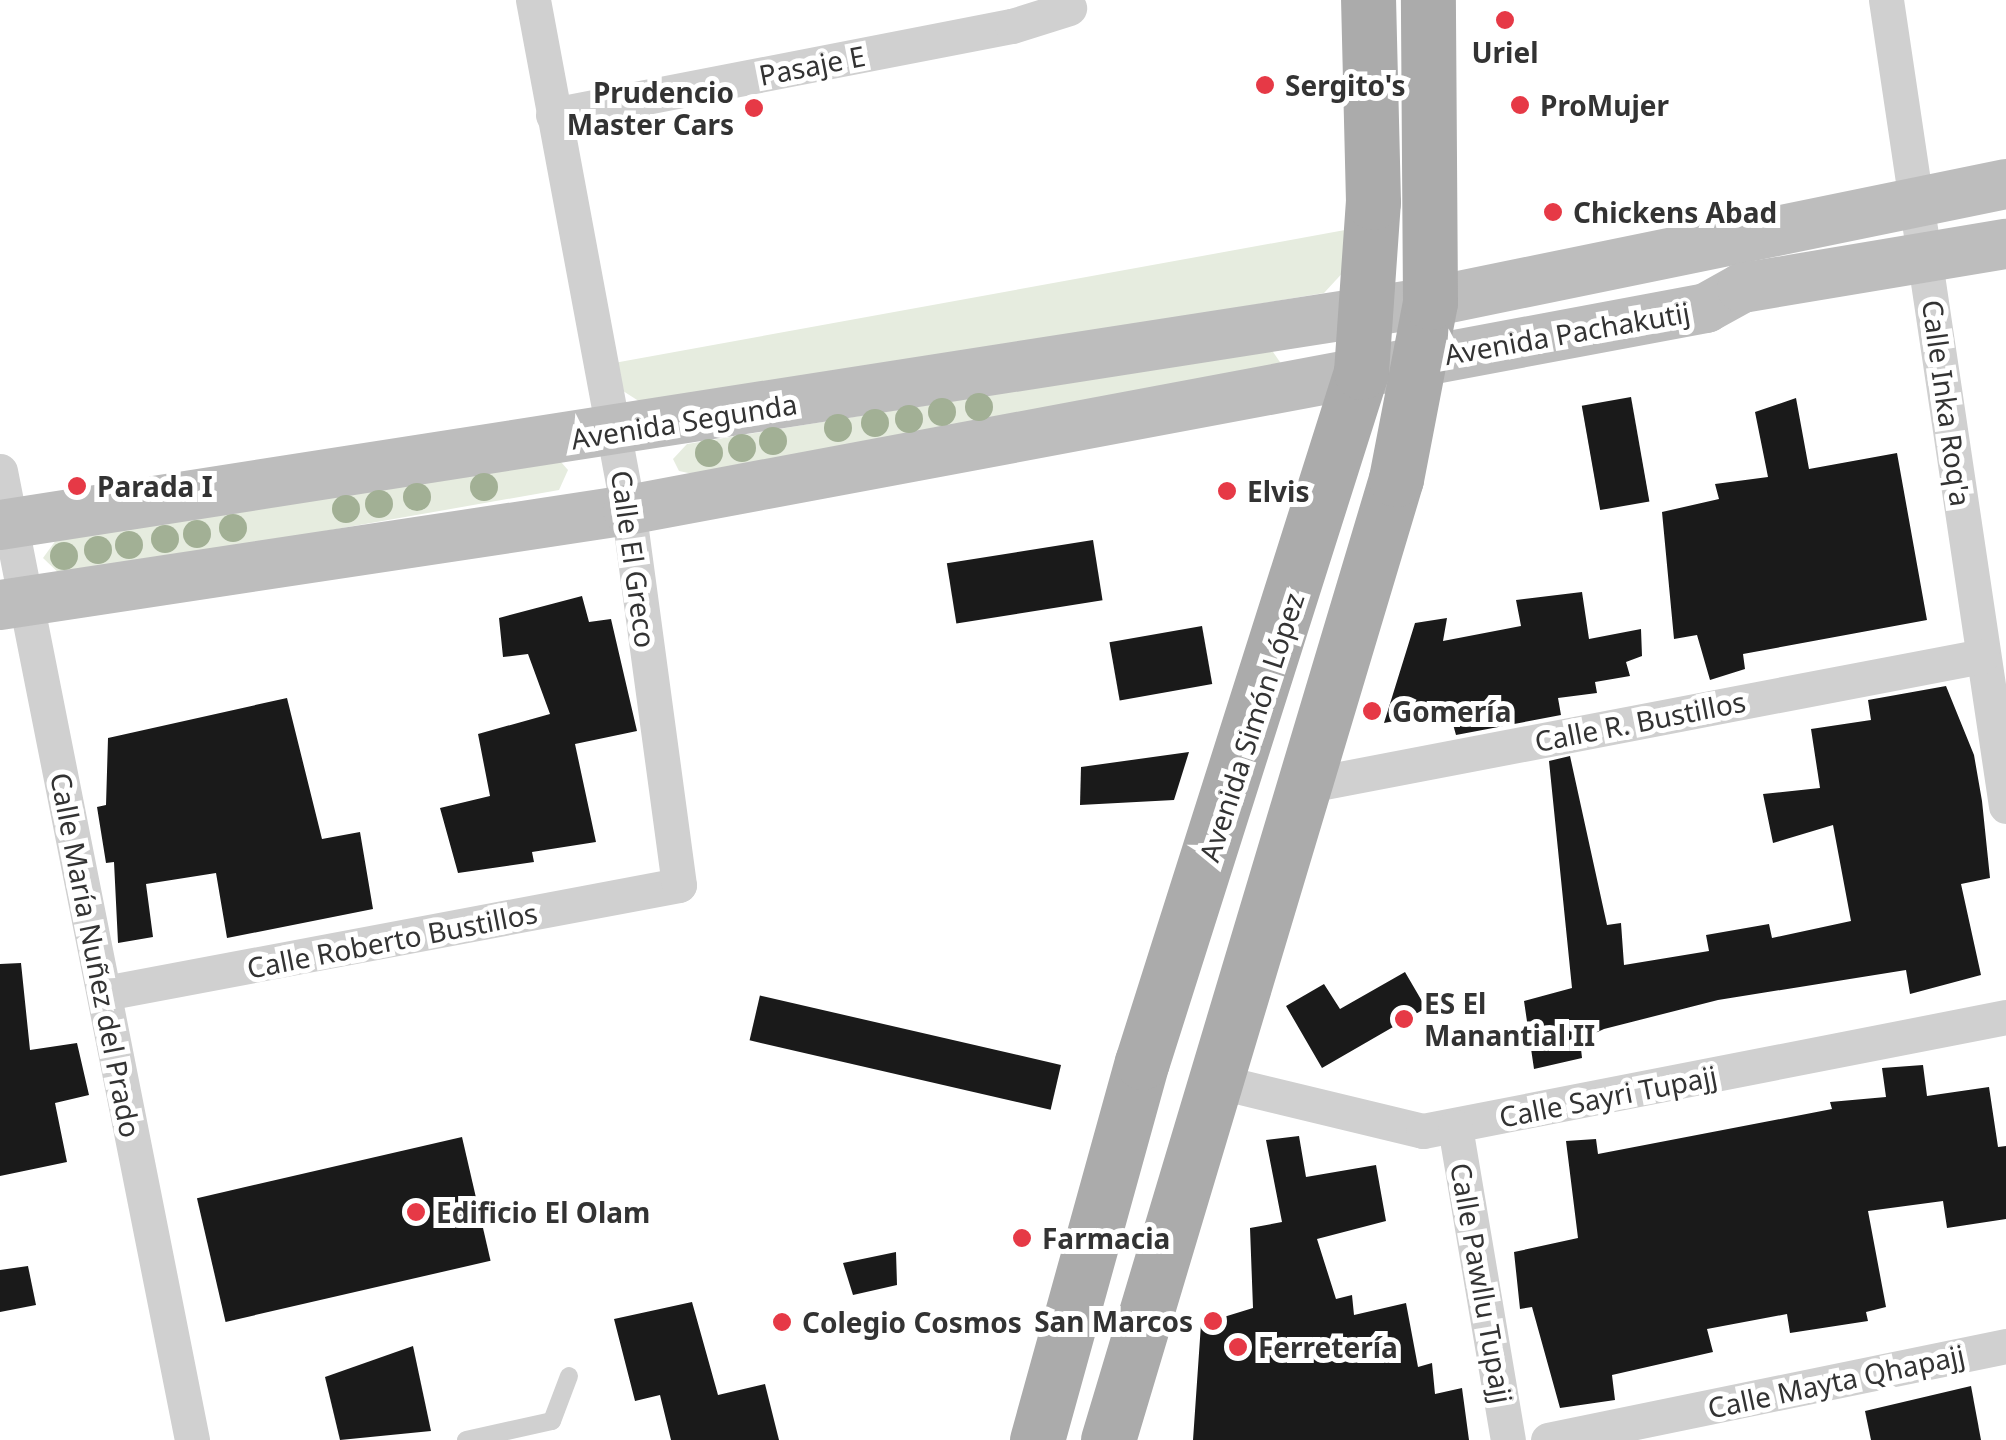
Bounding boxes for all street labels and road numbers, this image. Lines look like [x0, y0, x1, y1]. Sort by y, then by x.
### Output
street label: Pasaje E [756, 38, 868, 92]
street label: Avenida Pachakutij [1442, 295, 1692, 371]
street label: Calle Inka Roq'a [1916, 298, 1978, 508]
street label: Avenida Segunda [568, 387, 800, 455]
street label: Calle El Greco [605, 468, 663, 650]
street label: Avenida Simón López [1192, 588, 1310, 866]
street label: Calle R. Bustillos [1532, 684, 1748, 758]
street label: Calle María Nuñez del Prado [44, 770, 148, 1140]
street label: Calle Roberto Bustillos [244, 895, 540, 985]
street label: Calle Sayri Tupajj [1496, 1058, 1720, 1134]
street label: Calle Pawllu Tupajj [1444, 1160, 1520, 1406]
street label: Calle Mayta Qhapajj [1705, 1337, 1967, 1425]

